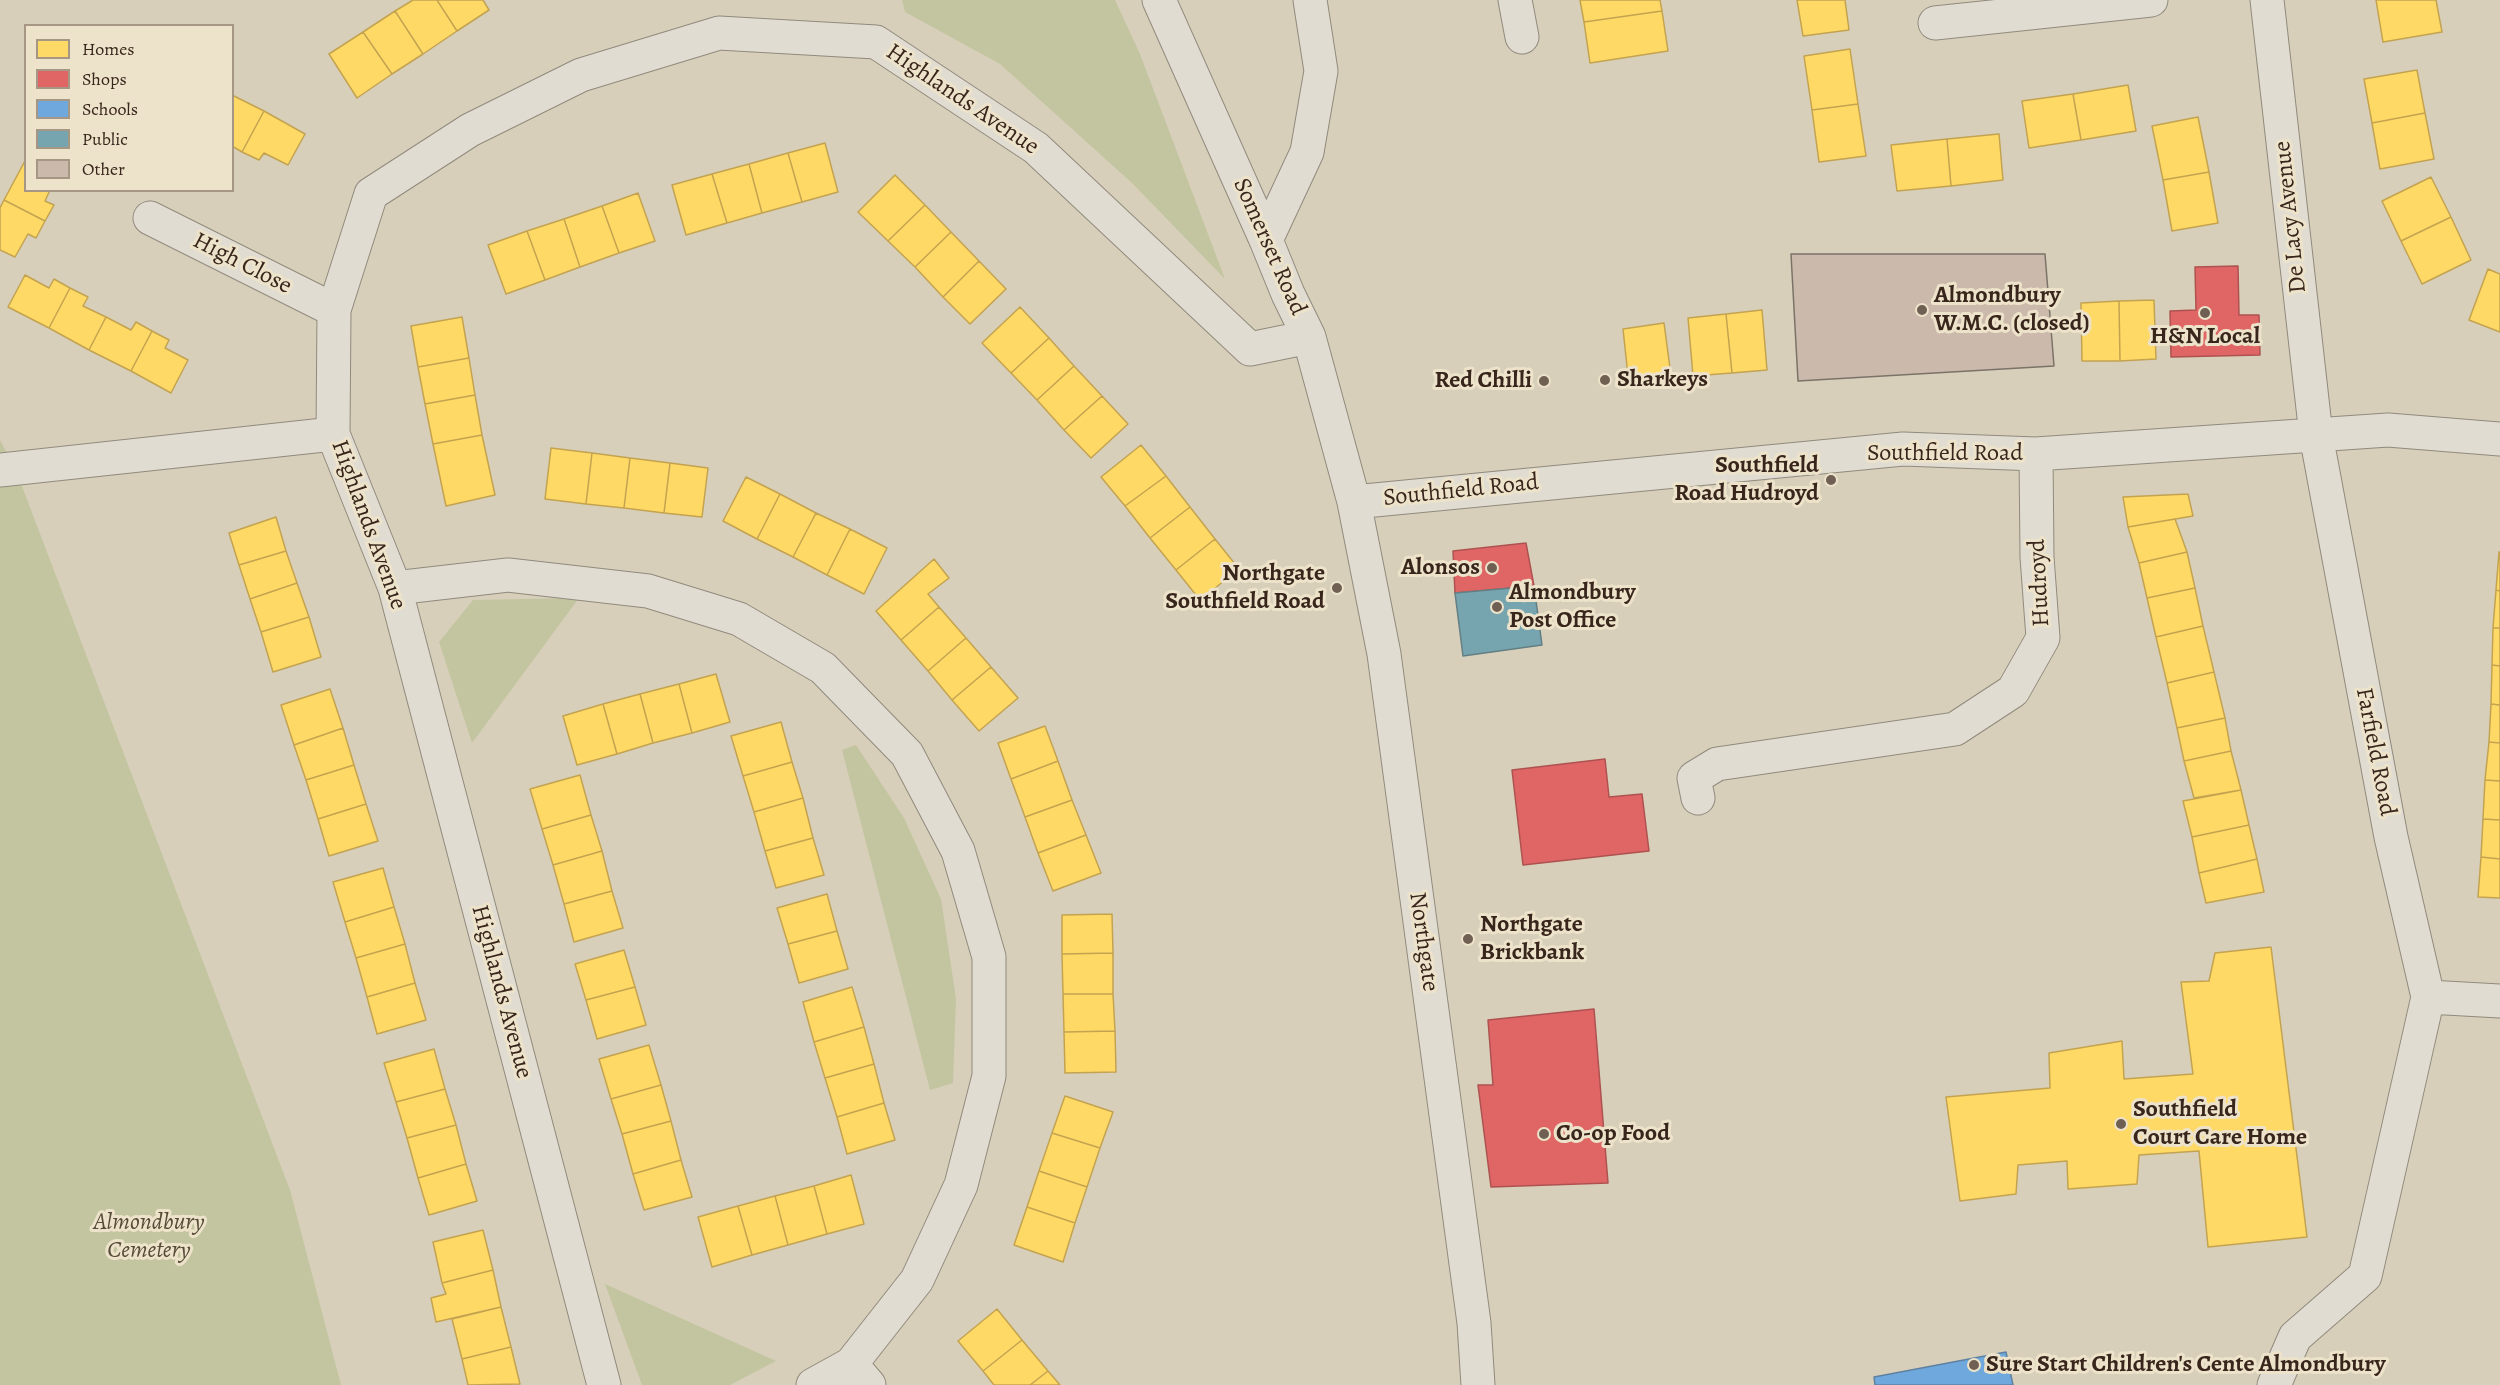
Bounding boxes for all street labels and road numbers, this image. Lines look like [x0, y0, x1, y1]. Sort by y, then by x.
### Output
street label: Highlands Avenue [880, 38, 1044, 162]
street label: De Lacy Avenue [2269, 139, 2313, 295]
street label: Somerset Road [1226, 174, 1312, 320]
street label: High Close [188, 227, 296, 301]
street label: Highlands Avenue [324, 436, 412, 614]
street label: Southfield Road [1867, 440, 2023, 468]
street label: Southfield Road [1382, 469, 1540, 513]
street label: Hudroyd [2023, 538, 2057, 628]
street label: Farfield Road [2348, 685, 2402, 819]
street label: Northgate [1402, 890, 1444, 994]
street label: Highlands Avenue [464, 902, 538, 1082]

